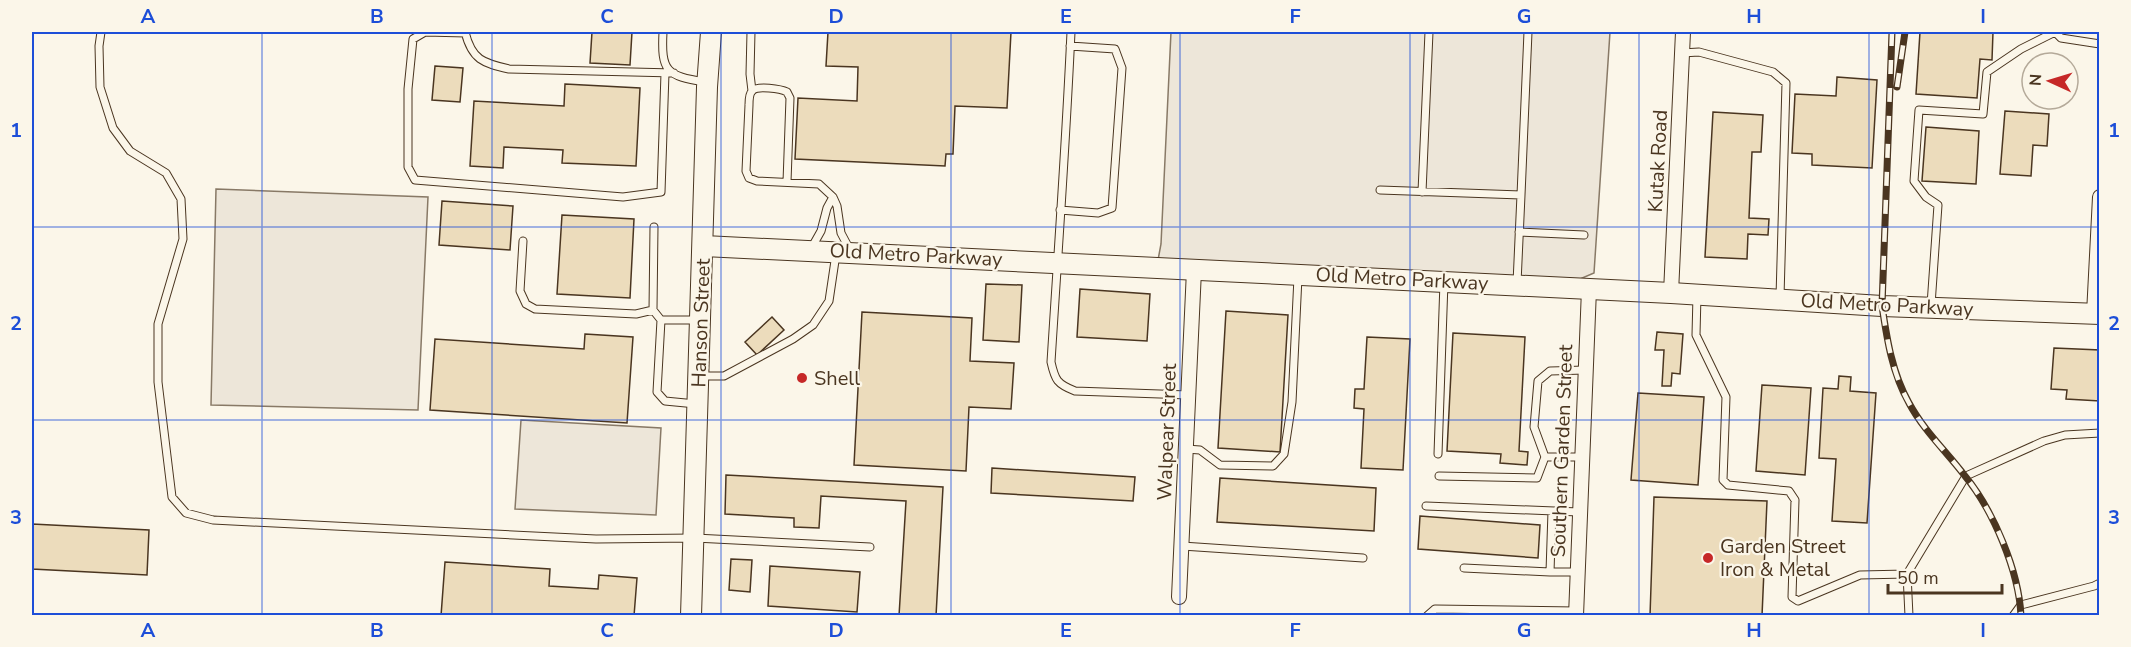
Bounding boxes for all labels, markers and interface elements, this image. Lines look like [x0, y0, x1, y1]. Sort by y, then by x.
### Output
text: A [141, 3, 156, 30]
text: B [370, 3, 384, 30]
text: C [600, 3, 614, 30]
text: D [828, 3, 844, 30]
text: E [1060, 3, 1072, 30]
text: F [1289, 3, 1301, 30]
text: G [1517, 3, 1531, 30]
text: H [1746, 3, 1762, 30]
text: I [1980, 3, 1986, 30]
north arrow [2020, 51, 2080, 111]
text: N [2025, 73, 2047, 87]
street label: Kutak Road [1642, 109, 1674, 213]
text: 1 [10, 117, 22, 144]
text: 1 [2108, 117, 2120, 144]
street label: Old Metro Parkway [829, 237, 1004, 273]
street label: Hanson Street [685, 257, 717, 388]
street label: Old Metro Parkway [1315, 261, 1490, 297]
street label: Old Metro Parkway [1800, 287, 1975, 323]
text: 2 [10, 310, 22, 337]
text: 2 [2108, 310, 2120, 337]
street label: Southern Garden Street [1545, 343, 1579, 558]
street label: Walpear Street [1151, 362, 1183, 501]
place label: Shell [814, 365, 860, 392]
marker: Shell [795, 371, 809, 385]
text: 3 [10, 504, 22, 531]
text: 3 [2108, 504, 2120, 531]
place label: Garden Street Iron & Metal [1720, 533, 1847, 583]
marker: Garden Street Iron & Metal [1701, 551, 1715, 565]
scale bar [1888, 557, 2002, 595]
text: 50 m [1897, 566, 1939, 590]
text: A [141, 617, 156, 644]
text: B [370, 617, 384, 644]
text: C [600, 617, 614, 644]
text: D [828, 617, 844, 644]
text: E [1060, 617, 1072, 644]
text: F [1289, 617, 1301, 644]
text: G [1517, 617, 1531, 644]
text: H [1746, 617, 1762, 644]
text: I [1980, 617, 1986, 644]

